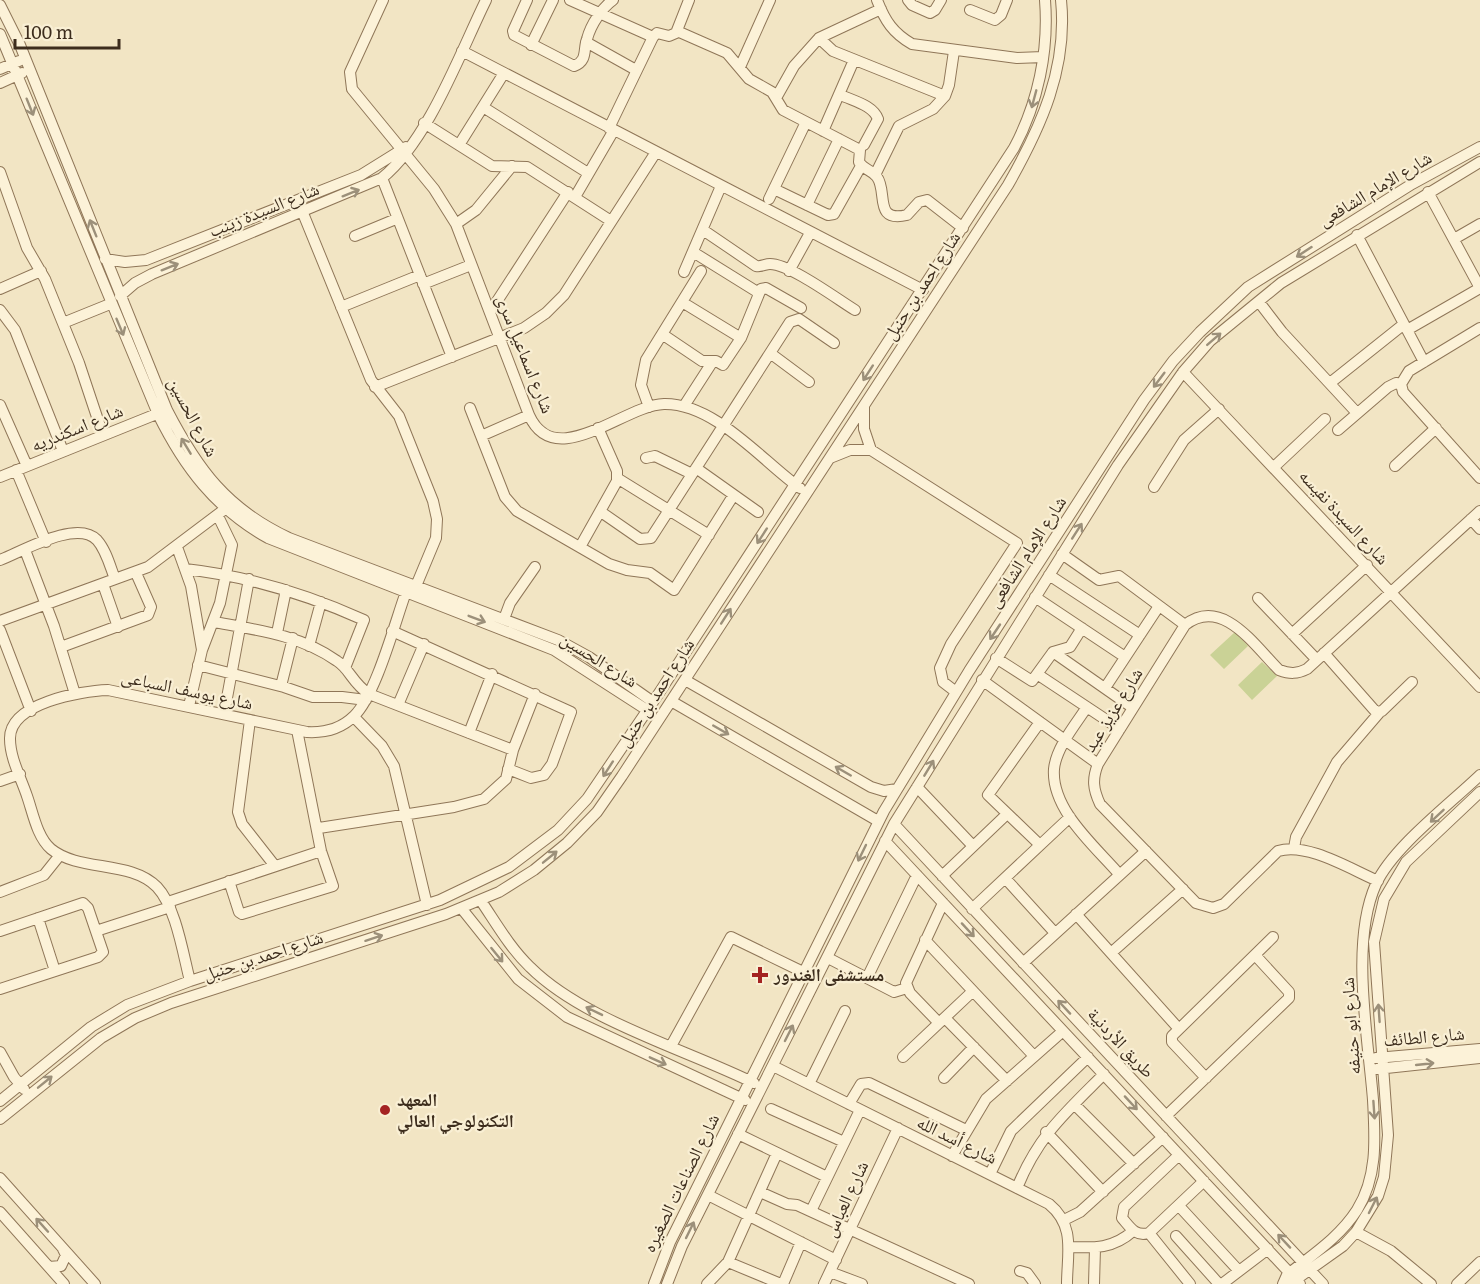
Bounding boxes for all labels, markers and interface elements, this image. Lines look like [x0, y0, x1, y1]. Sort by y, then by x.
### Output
scale bar [15, 12, 118, 50]
text: 100 m [24, 18, 73, 45]
one-way arrow [1028, 90, 1040, 109]
one-way arrow [25, 97, 36, 116]
street label: شارع الإمام الشافعى [1312, 143, 1436, 232]
street label: شارع السيدة زينب [204, 174, 323, 243]
one-way arrow [341, 187, 359, 198]
one-way arrow [87, 220, 98, 238]
street label: شارع احمد بن حنبل [875, 225, 966, 345]
one-way arrow [1296, 246, 1312, 258]
one-way arrow [160, 261, 179, 272]
street label: شارع اسماعيل سرى [490, 290, 563, 417]
one-way arrow [115, 317, 126, 335]
one-way arrow [1206, 332, 1221, 346]
one-way arrow [862, 364, 874, 381]
street label: شارع الحسين [162, 372, 227, 461]
one-way arrow [1153, 372, 1165, 388]
street label: شارع اسكندريه [26, 396, 127, 457]
one-way arrow [180, 438, 192, 455]
street label: شارع السيدة نفيسه [1294, 462, 1397, 570]
street label: شارع الإمام الشافعى [979, 490, 1072, 612]
one-way arrow [1071, 524, 1083, 540]
one-way arrow [755, 527, 767, 544]
one-way arrow [721, 608, 733, 625]
one-way arrow [467, 615, 486, 626]
one-way arrow [989, 623, 1001, 639]
street label: شارع الحسين [556, 624, 644, 693]
street label: شارع احمد بن حنبل [609, 632, 700, 752]
street label: شارع يوسف السباعى [119, 661, 256, 716]
street label: شارع عزيز عيد [1075, 662, 1148, 757]
one-way arrow [712, 725, 730, 736]
one-way arrow [602, 760, 614, 777]
one-way arrow [923, 760, 935, 777]
one-way arrow [835, 765, 853, 776]
one-way arrow [1430, 808, 1445, 823]
one-way arrow [856, 843, 868, 861]
one-way arrow [542, 851, 558, 864]
street label: شارع احمد بن حنبل [199, 922, 326, 987]
one-way arrow [961, 922, 975, 937]
one-way arrow [364, 932, 383, 943]
one-way arrow [491, 947, 504, 963]
place label: مستشفى الغندور [773, 960, 884, 987]
marker: مستشفى الغندور [751, 966, 769, 984]
street label: شارع ابو حنيفه [1333, 977, 1366, 1076]
one-way arrow [1057, 999, 1071, 1014]
street label: طريق الأردنية [1082, 1001, 1162, 1083]
one-way arrow [1373, 1004, 1384, 1024]
one-way arrow [585, 1005, 603, 1017]
street label: شارع الطائف [1382, 1019, 1466, 1053]
one-way arrow [784, 1025, 796, 1043]
one-way arrow [649, 1056, 667, 1067]
one-way arrow [1415, 1058, 1435, 1069]
one-way arrow [37, 1075, 52, 1089]
place label: المعهد التكنولوجي العالي [397, 1085, 514, 1135]
one-way arrow [1123, 1095, 1138, 1110]
one-way arrow [1368, 1100, 1379, 1120]
marker: المعهد التكنولوجي العالي [378, 1103, 392, 1117]
street label: شارع الصناعات الصغيره [634, 1108, 725, 1256]
street label: شارع أسد الله [913, 1108, 1003, 1170]
street label: شارع العباس [815, 1156, 874, 1241]
one-way arrow [1368, 1197, 1379, 1215]
one-way arrow [35, 1218, 49, 1233]
one-way arrow [685, 1222, 696, 1240]
one-way arrow [1277, 1234, 1291, 1249]

